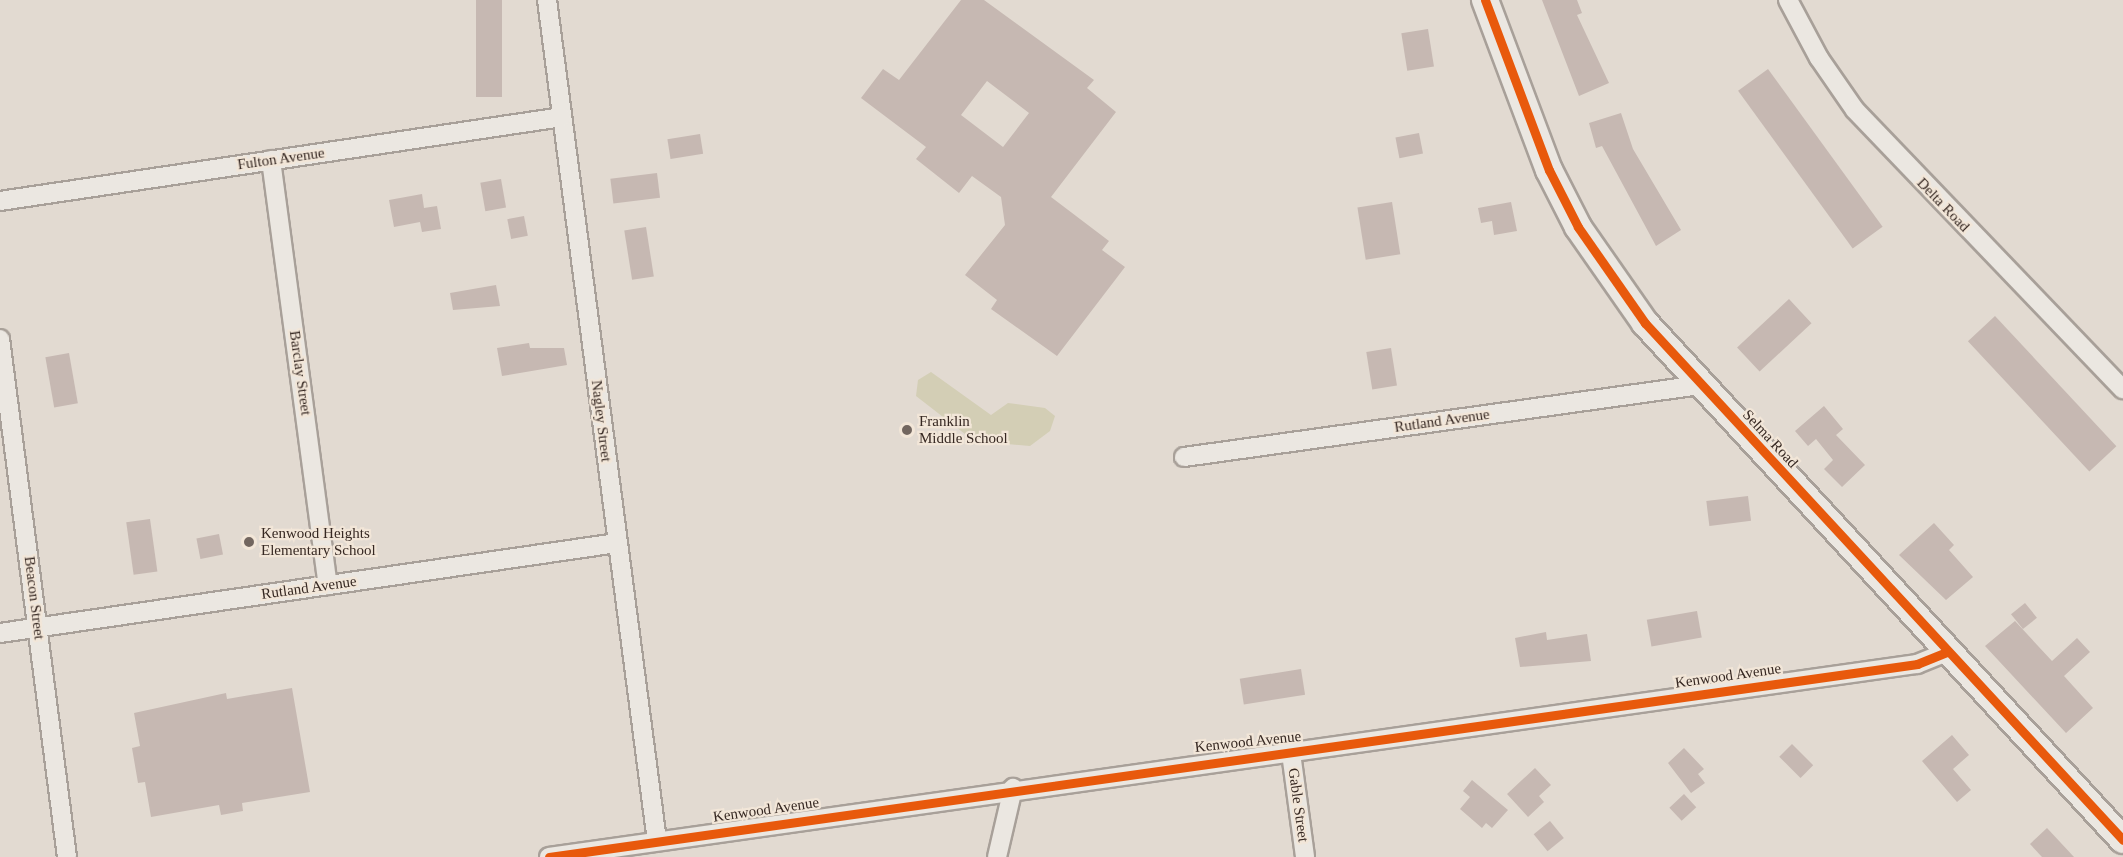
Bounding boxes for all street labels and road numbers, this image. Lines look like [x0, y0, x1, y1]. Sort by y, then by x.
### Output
street label: Fulton Avenue [236, 144, 326, 174]
street label: Delta Road [1913, 174, 1973, 236]
street label: Barclay Street [285, 329, 315, 417]
street label: Nagley Street [587, 379, 615, 463]
street label: Rutland Avenue [1393, 405, 1491, 437]
street label: Selma Road [1739, 406, 1801, 472]
street label: Beacon Street [20, 555, 48, 641]
street label: Rutland Avenue [260, 572, 358, 604]
street label: Kenwood Avenue [1673, 660, 1783, 692]
street label: Kenwood Avenue [1194, 727, 1302, 757]
street label: Gable Street [1284, 767, 1312, 843]
street label: Kenwood Avenue [711, 794, 821, 826]

